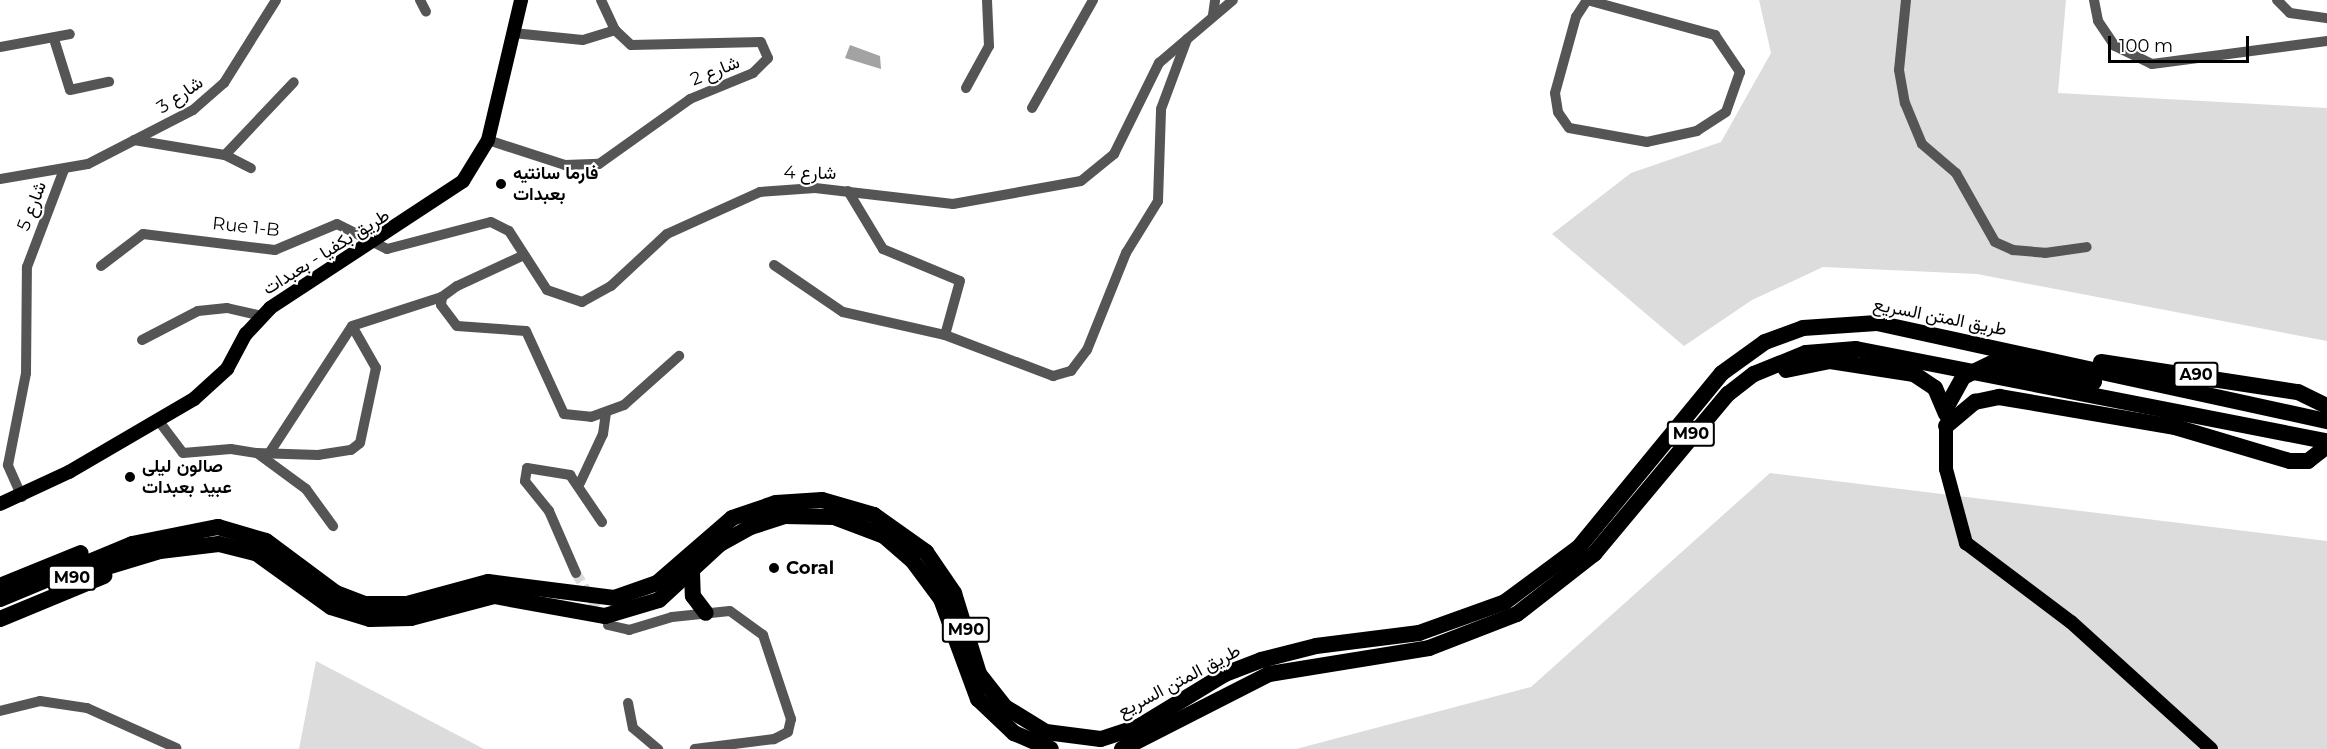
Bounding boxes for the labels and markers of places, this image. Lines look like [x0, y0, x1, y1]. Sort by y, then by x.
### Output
place label: فارما سانتيه بعبدات [513, 163, 598, 206]
marker: فارما سانتيه بعبدات [494, 177, 508, 191]
place label: صالون ليلى عبيد بعبدات [142, 456, 232, 498]
marker: صالون ليلى عبيد بعبدات [123, 470, 137, 484]
place label: Coral [786, 557, 834, 579]
marker: Coral [767, 561, 781, 575]

